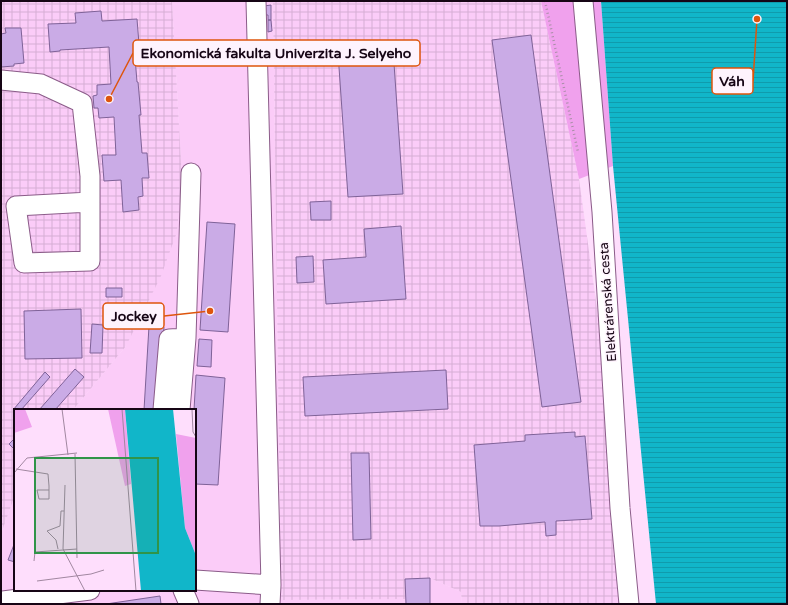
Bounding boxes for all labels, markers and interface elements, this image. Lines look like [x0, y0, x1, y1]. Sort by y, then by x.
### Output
callout: Ekonomická fakulta Univerzita J. Selyeho [133, 40, 420, 66]
text: Ekonomická fakulta Univerzita J. Selyeho [141, 45, 412, 62]
callout: Váh [712, 68, 753, 94]
text: Váh [719, 73, 745, 90]
street label: Elektrárenská cesta [596, 242, 620, 362]
callout: Jockey [103, 303, 164, 329]
text: Jockey [110, 308, 157, 325]
inset map [14, 409, 196, 591]

